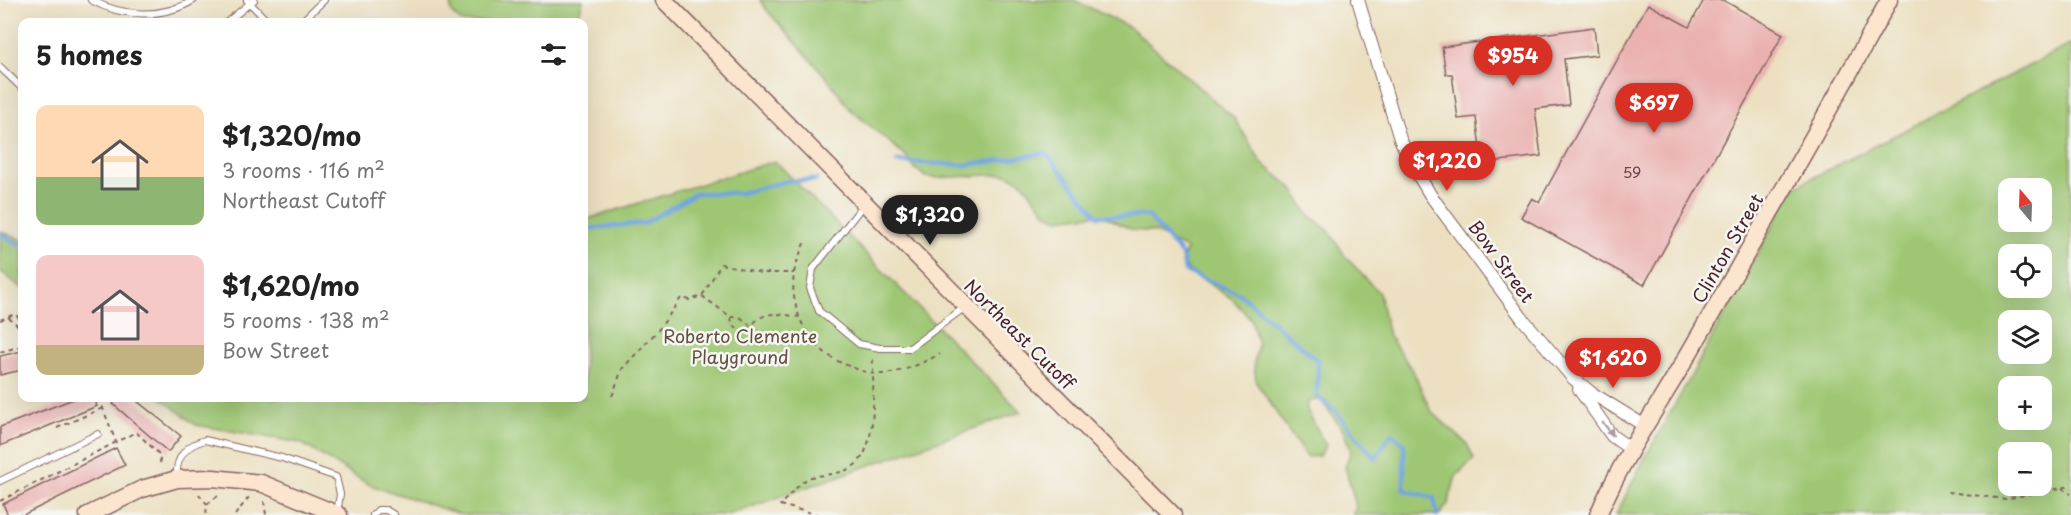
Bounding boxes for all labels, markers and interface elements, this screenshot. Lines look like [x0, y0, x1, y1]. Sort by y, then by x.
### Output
text: 5 homes [36, 35, 142, 74]
pin: $954 [1477, 36, 1549, 87]
icon: filters [537, 38, 570, 71]
text: $954 [1488, 40, 1538, 70]
pin: $697 [1618, 83, 1690, 134]
text: $697 [1629, 87, 1679, 117]
text: $1,320/mo [222, 116, 361, 155]
icon: home [84, 129, 156, 201]
pin: $1,220 [1398, 141, 1496, 192]
text: $1,220 [1413, 145, 1481, 175]
text: 3 rooms · 116 m² [222, 155, 385, 185]
house number: 59 [1623, 160, 1641, 183]
north arrow [1998, 178, 2052, 232]
map controls [1998, 178, 2052, 496]
text: Northeast Cutoff [222, 185, 385, 215]
street label: Clinton Street [1685, 188, 1769, 308]
pin: $1,320 [881, 195, 979, 246]
text: $1,320 [895, 199, 965, 229]
street label: Bow Street [1463, 214, 1541, 308]
button: locate [1998, 244, 2052, 298]
text: $1,620/mo [222, 266, 359, 305]
street label: Northeast Cutoff [959, 273, 1083, 397]
icon: home [84, 279, 156, 351]
text: 5 rooms · 138 m² [222, 305, 390, 335]
button: layers [1998, 310, 2052, 364]
park label: Roberto Clemente Playground [663, 322, 817, 370]
text: Bow Street [222, 335, 329, 365]
pin: $1,620 [1564, 338, 1662, 389]
text: $1,620 [1579, 342, 1647, 372]
button: + [1998, 376, 2052, 430]
one-way arrow [1601, 421, 1614, 437]
button: − [1998, 442, 2052, 496]

